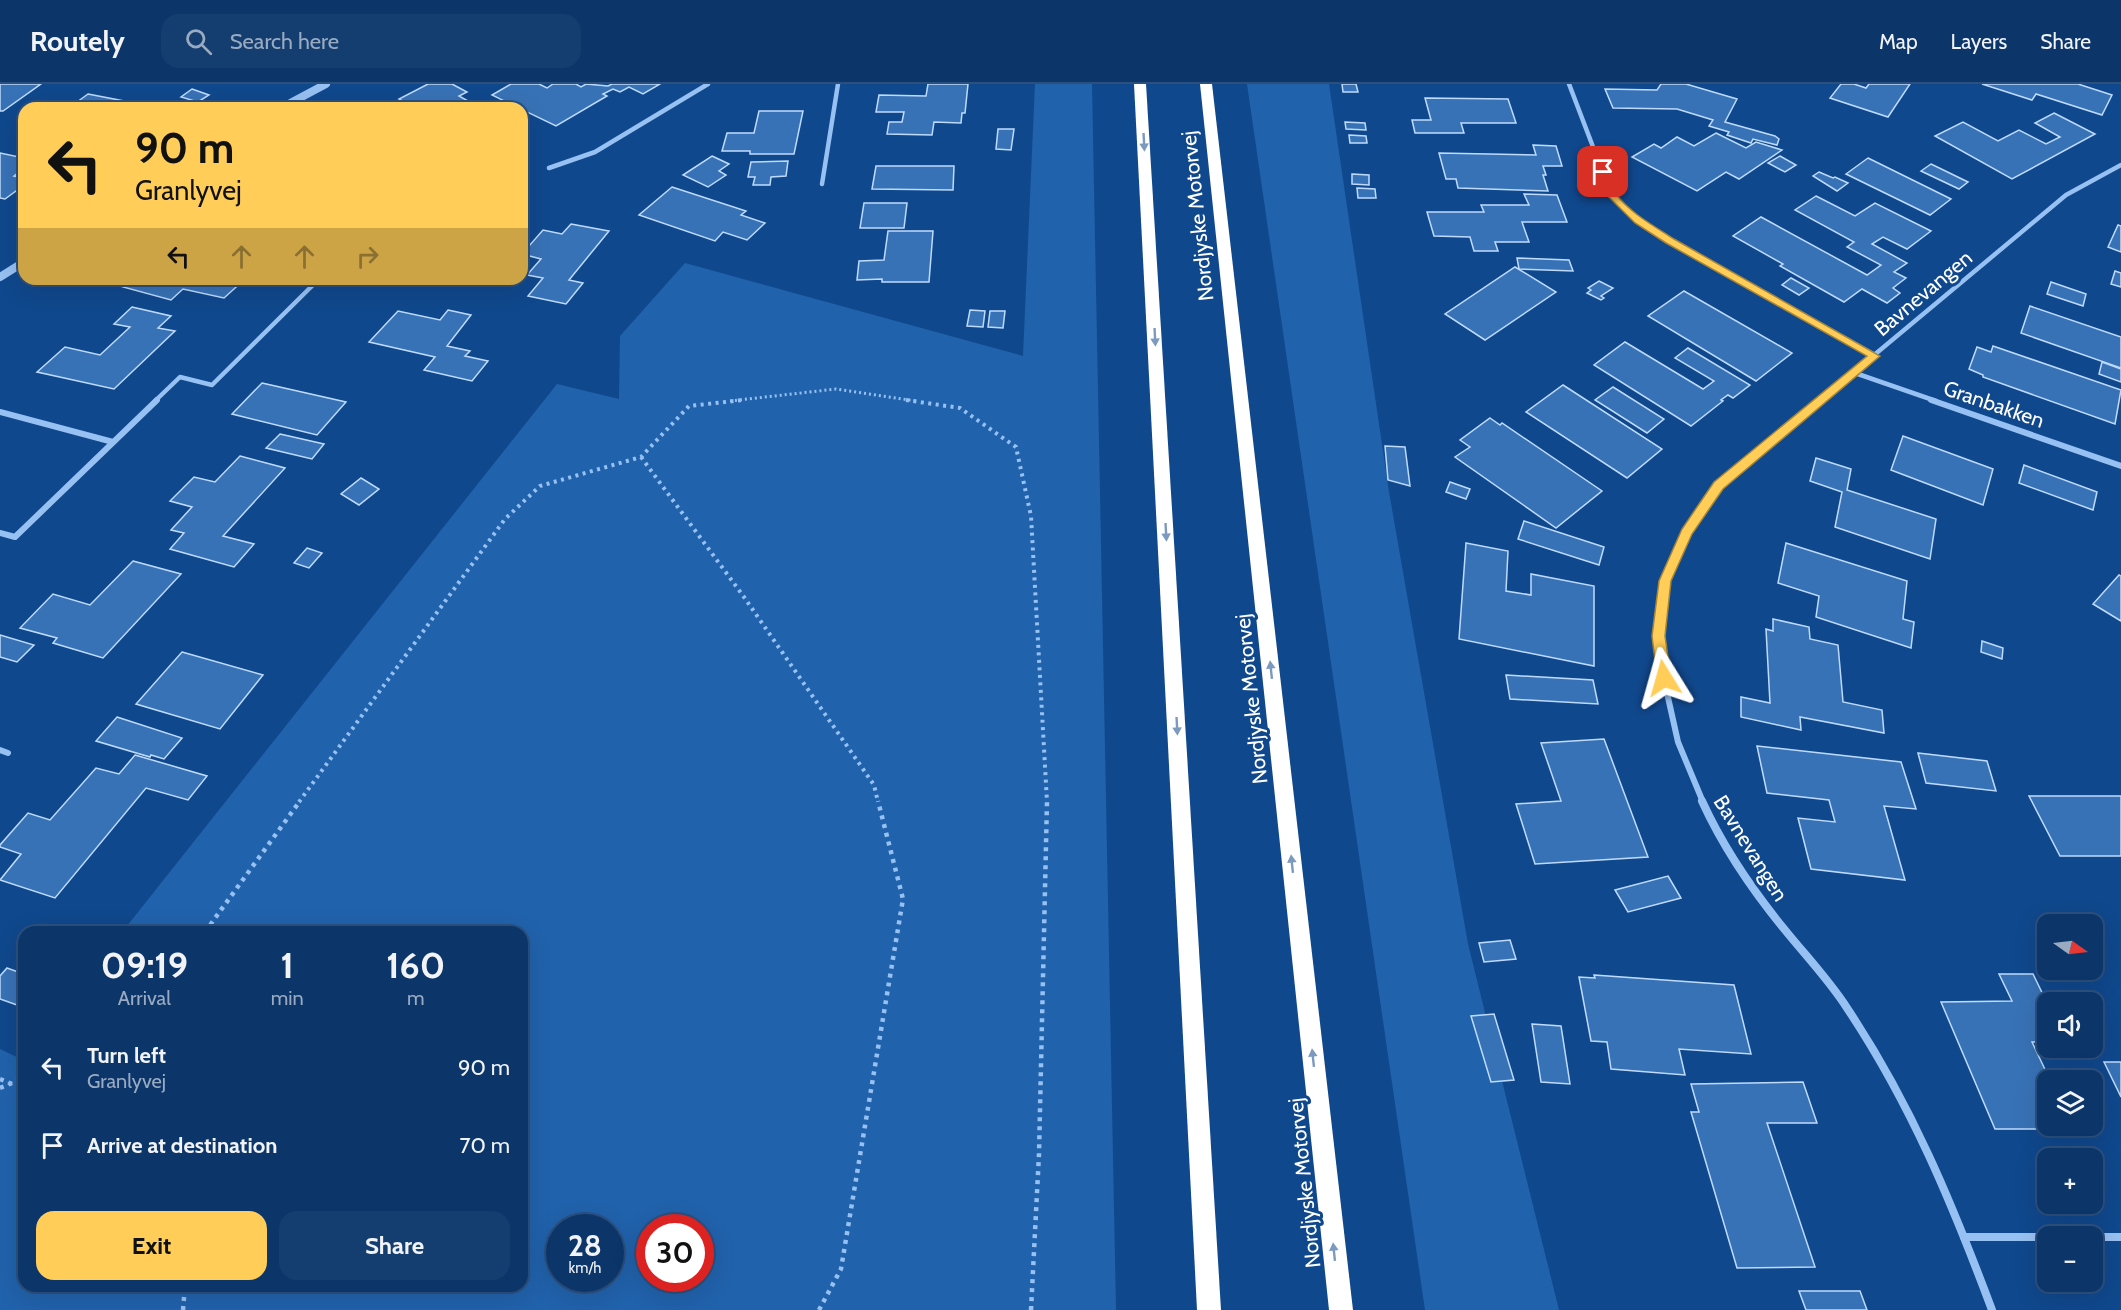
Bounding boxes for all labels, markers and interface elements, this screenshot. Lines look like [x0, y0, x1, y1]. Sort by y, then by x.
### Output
search box [161, 14, 581, 68]
text: Routely [30, 24, 125, 58]
icon: search [182, 25, 215, 58]
text: Search here [230, 28, 339, 55]
text: Map [1879, 29, 1918, 54]
text: Layers [1951, 29, 2007, 54]
text: Share [2040, 29, 2091, 54]
text: 90 m [135, 122, 234, 174]
icon: left [36, 126, 114, 204]
street label: Nordjyske Motorvej [1176, 130, 1219, 302]
one-way arrow [1139, 133, 1148, 152]
pin [1577, 146, 1628, 197]
icon: arrive [1586, 155, 1619, 188]
text: Granlyvej [135, 174, 242, 207]
icon: left [162, 240, 195, 273]
icon: ahead [225, 240, 258, 273]
icon: ahead [288, 240, 321, 273]
icon: right [351, 240, 384, 273]
street label: Bavnevangen [1869, 245, 1977, 341]
one-way arrow [1150, 328, 1159, 347]
street label: Granbakken [1940, 375, 2048, 433]
one-way arrow [1161, 522, 1170, 541]
street label: Nordjyske Motorvej [1230, 613, 1273, 785]
position arrow [1632, 646, 1696, 710]
one-way arrow [1266, 661, 1275, 680]
one-way arrow [1172, 717, 1182, 736]
street label: Bavnevangen [1709, 791, 1793, 905]
one-way arrow [1287, 855, 1297, 874]
north arrow [2037, 914, 2103, 980]
map controls [2037, 914, 2103, 1292]
text: 09:19 [101, 943, 188, 987]
text: 1 [280, 943, 294, 987]
text: 160 [386, 943, 445, 987]
text: Arrival [118, 986, 171, 1010]
text: min [271, 986, 304, 1010]
text: m [407, 986, 425, 1010]
button: sound [2037, 992, 2103, 1058]
text: Turn left [87, 1042, 166, 1069]
one-way arrow [1308, 1048, 1318, 1067]
icon: left [36, 1051, 69, 1084]
text: 90 m [458, 1054, 510, 1081]
text: Granlyvej [87, 1069, 166, 1093]
button: layers [2037, 1070, 2103, 1136]
street label: Nordjyske Motorvej [1283, 1097, 1326, 1269]
icon: arrive [36, 1129, 69, 1162]
text: Arrive at destination [87, 1132, 277, 1159]
text: 70 m [460, 1132, 510, 1159]
button: + [2037, 1148, 2103, 1214]
button: Exit [36, 1211, 267, 1280]
button: Share [279, 1211, 510, 1280]
speed limit sign: 30 [636, 1214, 714, 1292]
button: − [2037, 1226, 2103, 1292]
text: 28 [568, 1227, 602, 1264]
one-way arrow [1329, 1242, 1339, 1261]
text: km/h [569, 1259, 601, 1277]

